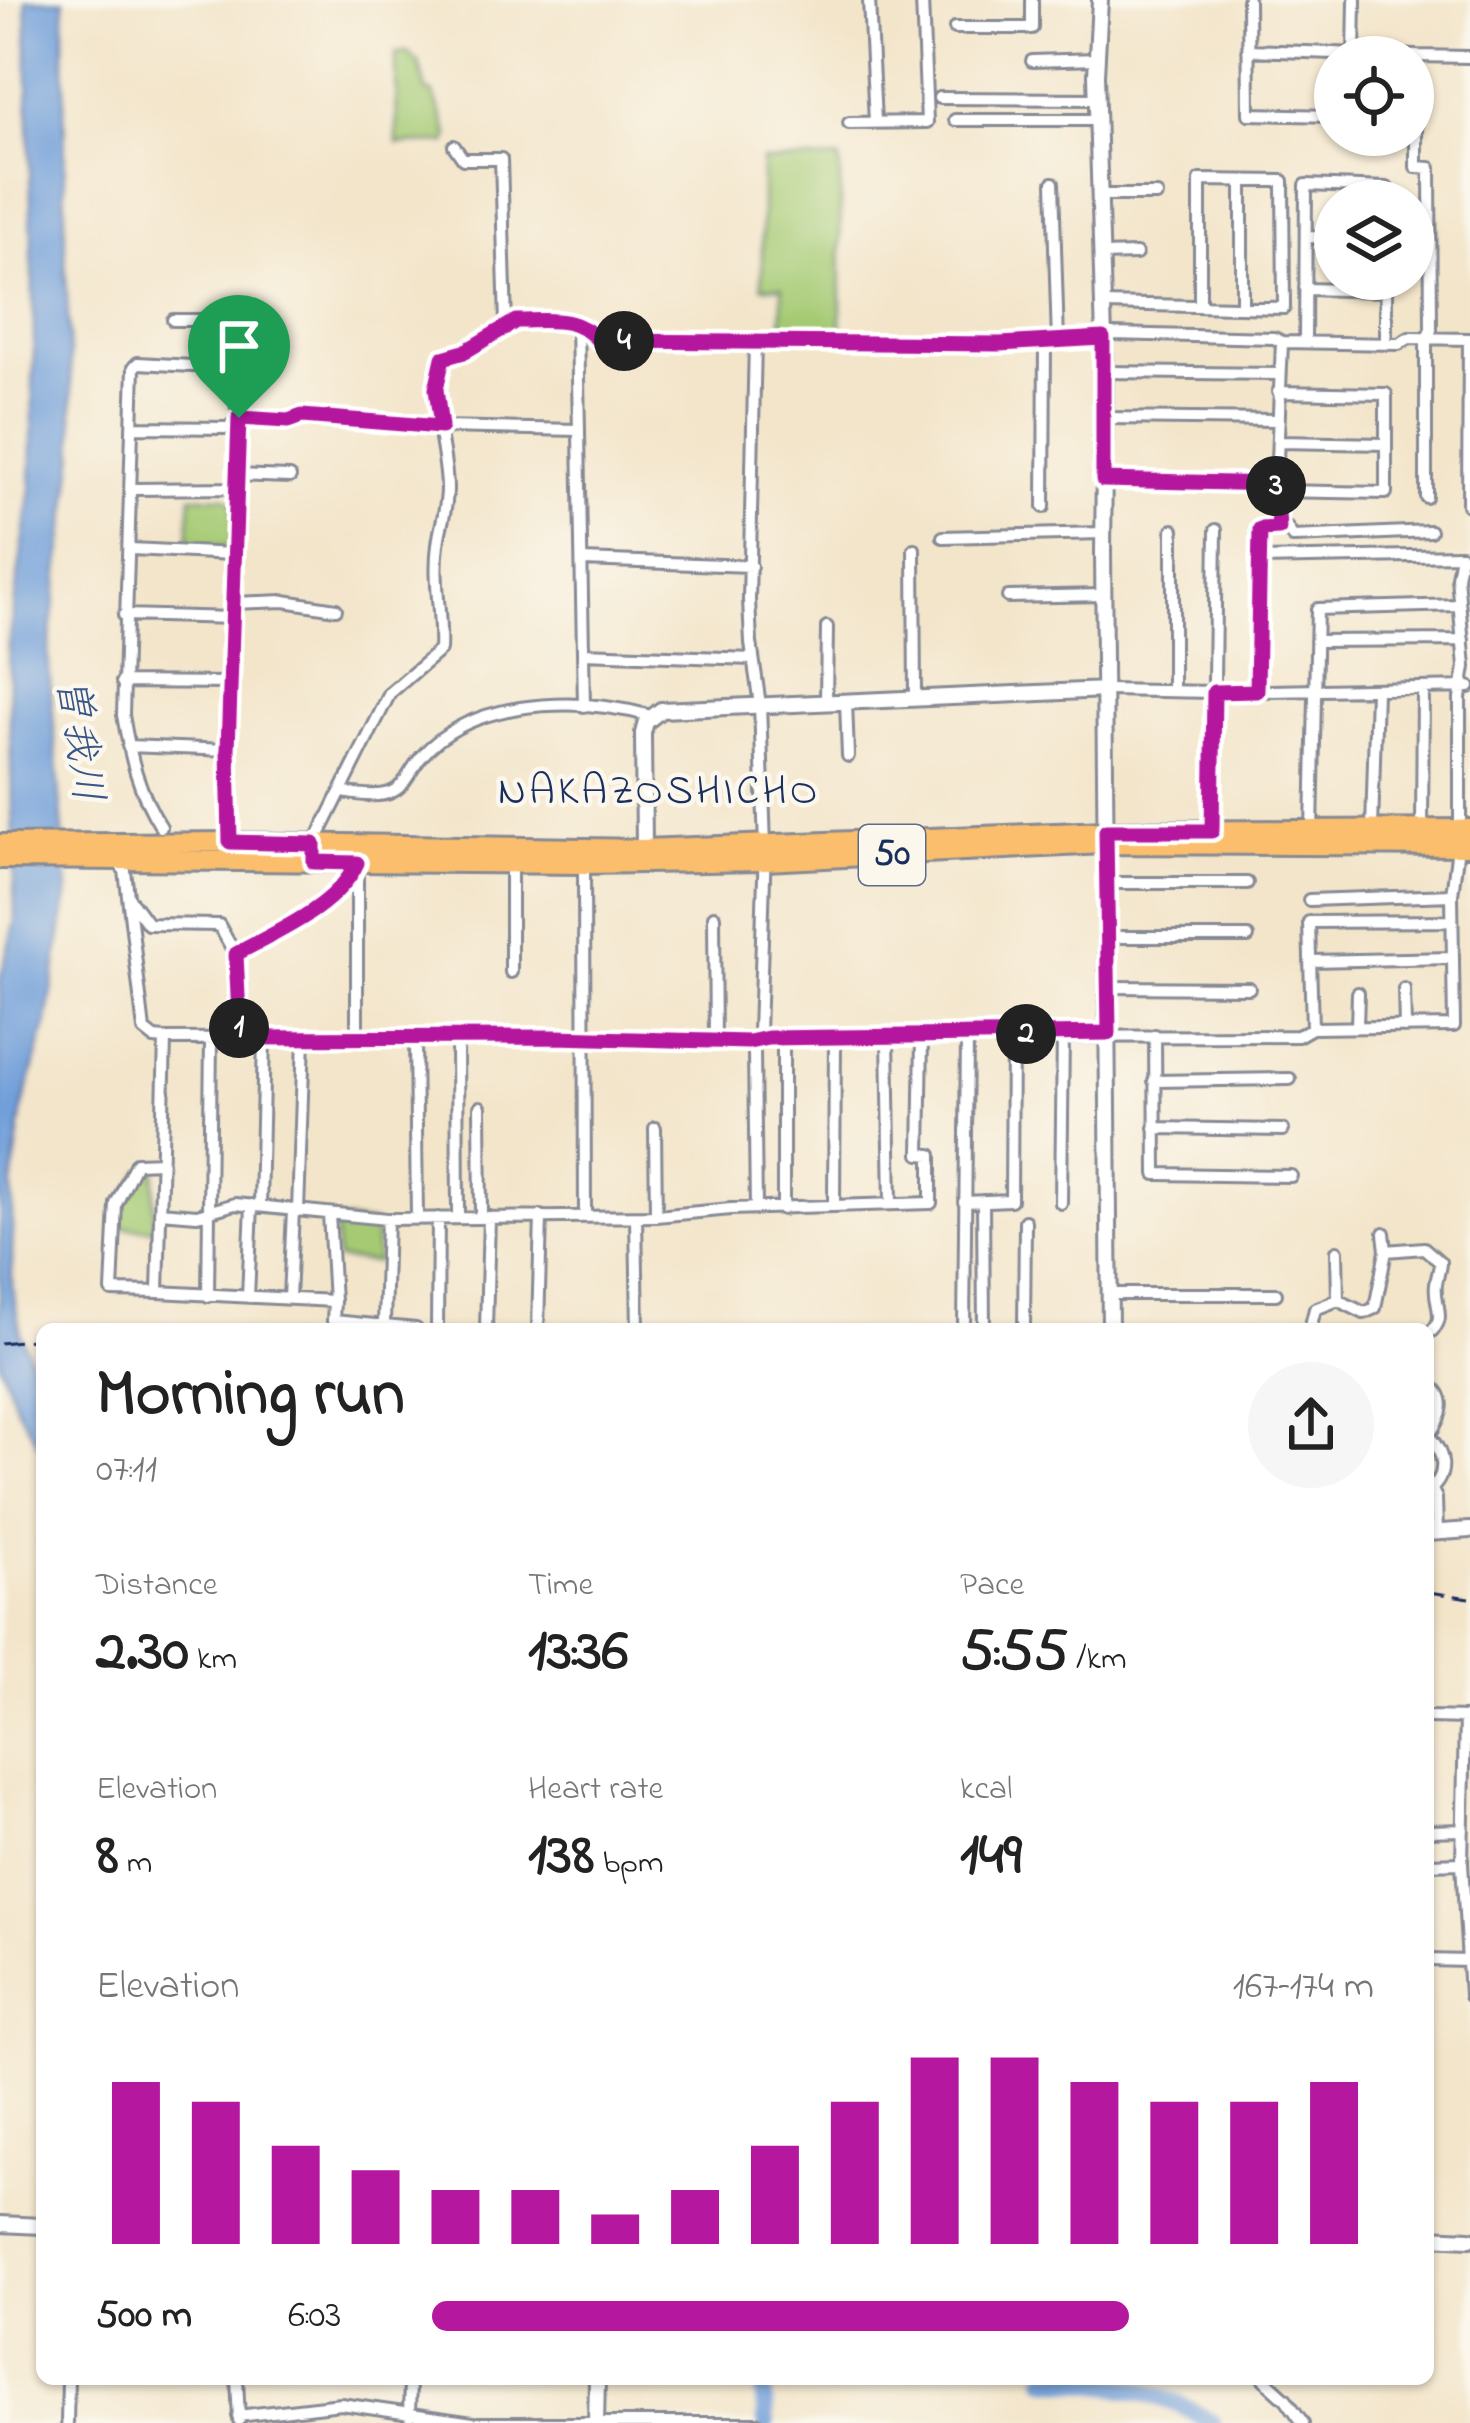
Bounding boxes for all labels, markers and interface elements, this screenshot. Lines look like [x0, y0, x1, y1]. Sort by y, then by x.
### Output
map controls [1314, 36, 1434, 300]
button: locate [1314, 36, 1434, 156]
button: layers [1314, 180, 1434, 300]
pin [188, 295, 290, 418]
pin: 4 [594, 311, 654, 371]
icon: arrive [206, 313, 272, 379]
text: 4 [617, 317, 631, 365]
pin: 3 [1246, 456, 1306, 516]
text: 3 [1269, 462, 1283, 510]
water label: 曽我川 [39, 673, 117, 807]
district label: NAKAZOSHICHO [498, 762, 820, 823]
road number: 50 [859, 825, 925, 885]
pin: 1 [209, 998, 269, 1058]
text: 1 [234, 1004, 244, 1052]
pin: 2 [996, 1004, 1056, 1064]
text: 2 [1018, 1010, 1034, 1058]
text: Morning run [96, 1349, 405, 1445]
button: share [1248, 1362, 1374, 1488]
text: 07:11 [96, 1442, 157, 1499]
text: Distance [96, 1562, 218, 1610]
text: Time [528, 1562, 593, 1610]
text: Pace [960, 1562, 1024, 1610]
text: 2.30 [96, 1610, 189, 1697]
text: 13:36 [528, 1610, 628, 1697]
text: 5:55 [960, 1610, 1068, 1697]
text: km [189, 1636, 237, 1684]
text: /km [1068, 1636, 1127, 1684]
text: Elevation [96, 1766, 217, 1814]
text: Heart rate [528, 1766, 663, 1814]
text: kcal [960, 1766, 1012, 1814]
text: 8 [96, 1814, 119, 1901]
text: 138 [528, 1814, 594, 1901]
text: 149 [960, 1814, 1022, 1901]
text: m [119, 1840, 152, 1888]
text: bpm [594, 1840, 664, 1888]
text: Elevation [96, 1959, 239, 2016]
text: 167–174 m [1233, 1959, 1374, 2016]
text: 500 m [96, 2288, 192, 2345]
text: 6:03 [288, 2288, 341, 2345]

